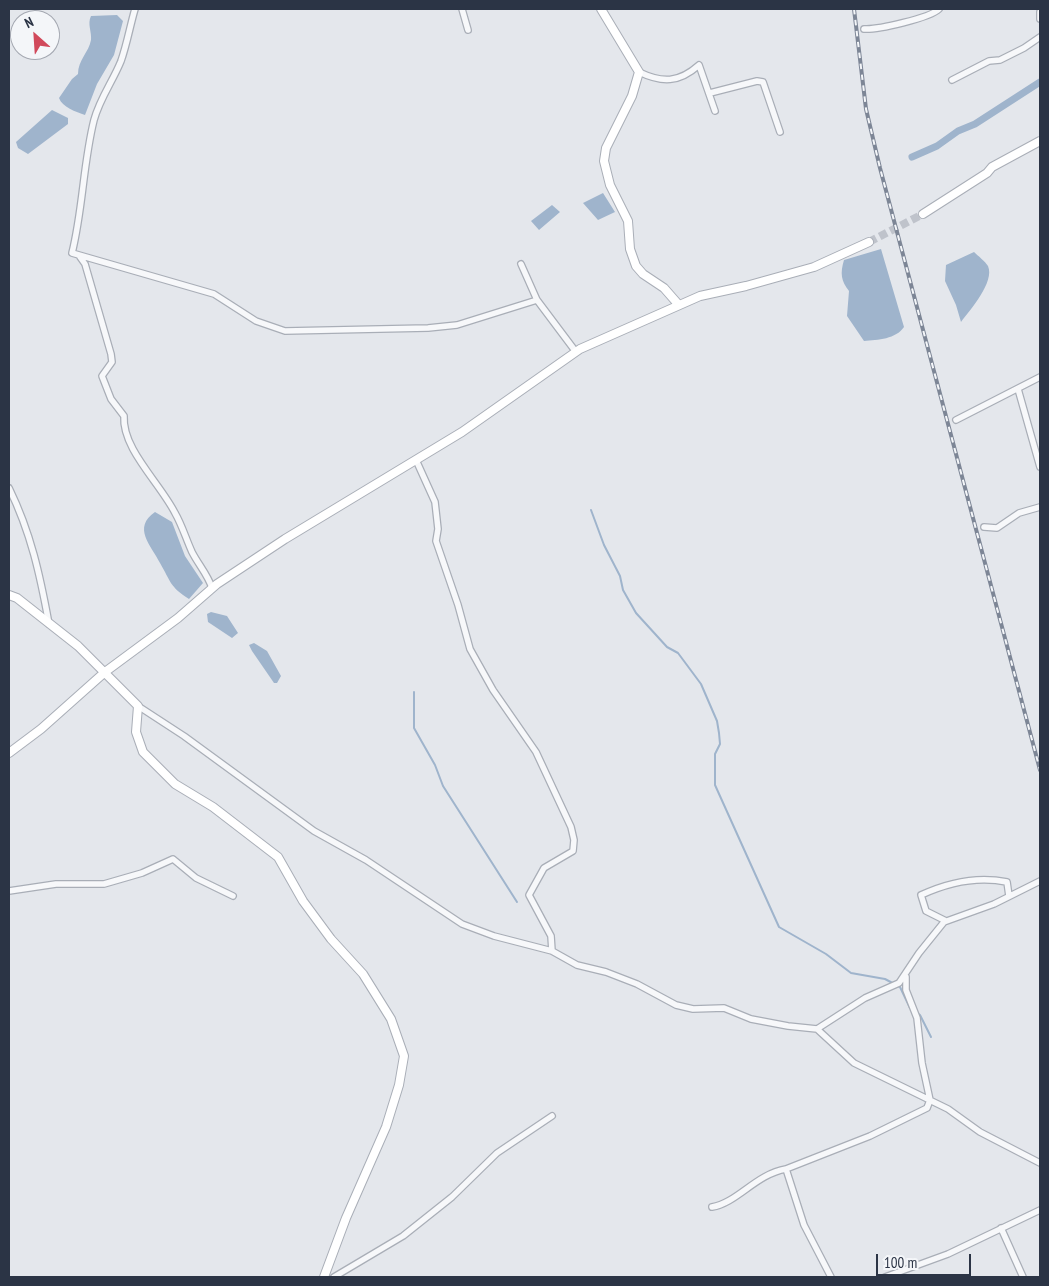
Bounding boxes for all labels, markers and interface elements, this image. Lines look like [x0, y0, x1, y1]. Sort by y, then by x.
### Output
north arrow [10, 10, 60, 60]
text: N [22, 13, 36, 32]
scale bar [879, 1244, 974, 1276]
text: 100 m [884, 1253, 917, 1272]

